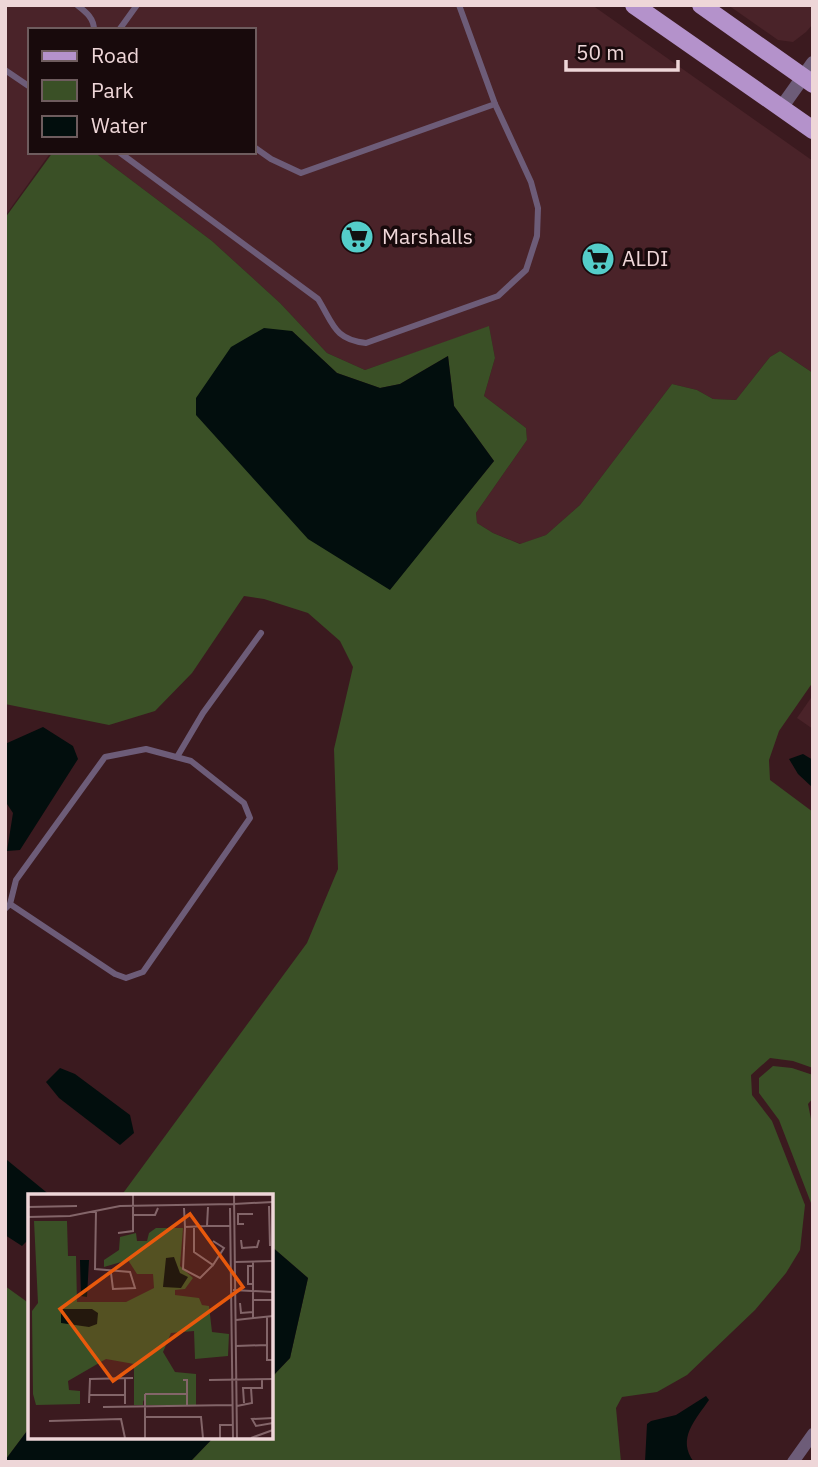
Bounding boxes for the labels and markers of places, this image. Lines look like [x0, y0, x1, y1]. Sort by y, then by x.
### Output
supermarket icon: Marshalls [338, 218, 376, 256]
place label: Marshalls [382, 222, 473, 250]
supermarket icon: ALDI [579, 240, 617, 278]
place label: ALDI [622, 244, 668, 272]

